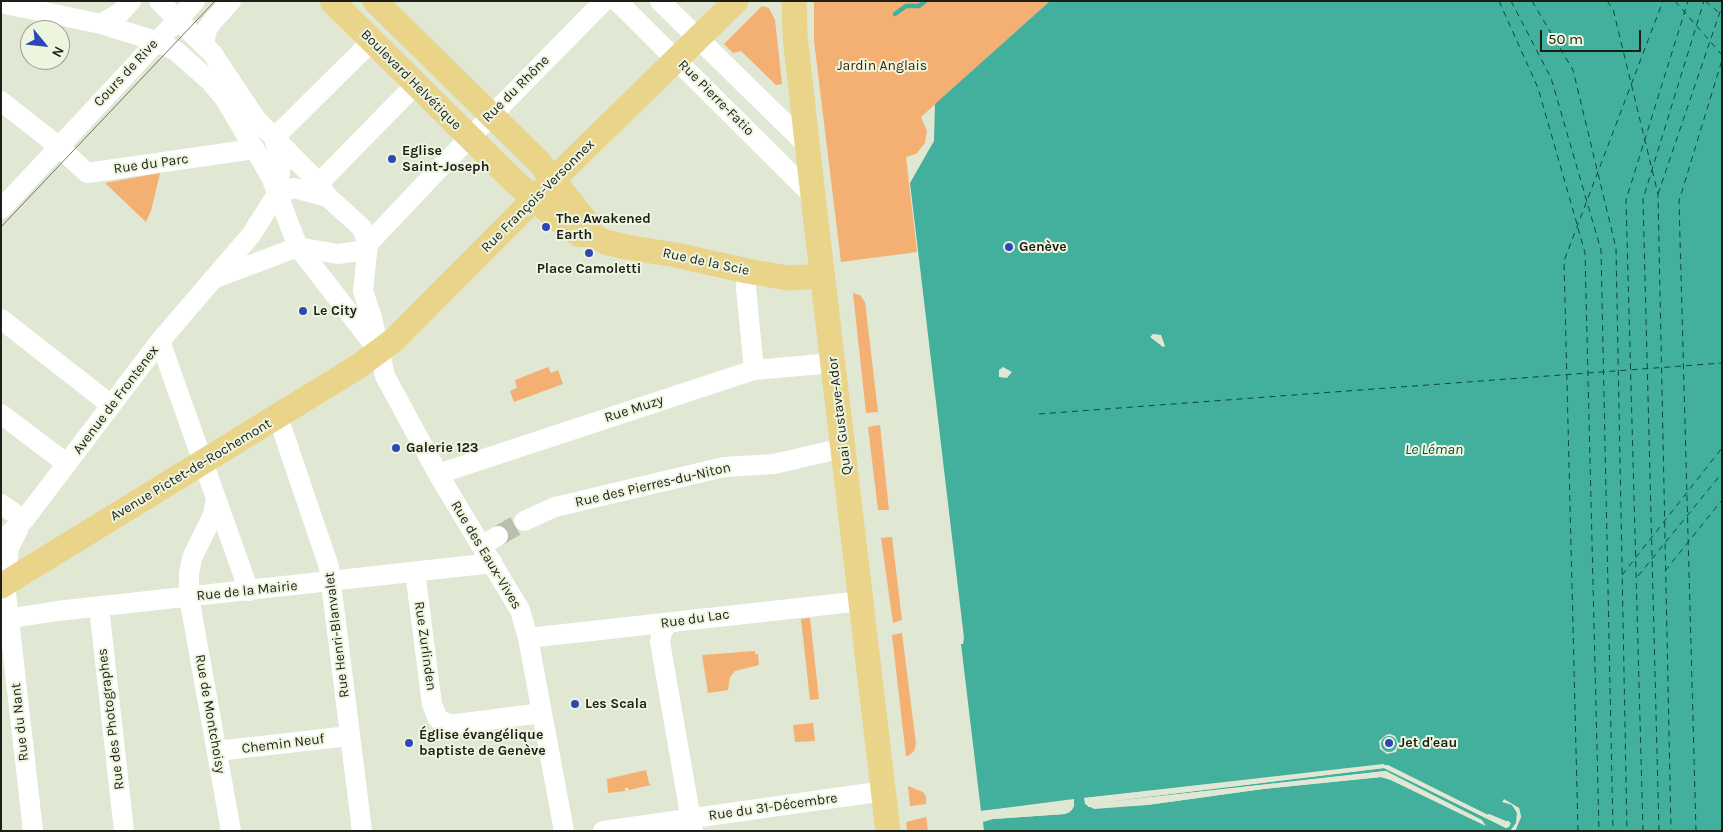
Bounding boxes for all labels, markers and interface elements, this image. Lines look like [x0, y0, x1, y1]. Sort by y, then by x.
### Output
north arrow [20, 20, 70, 70]
scale bar [1543, 20, 1644, 52]
street label: Boulevard Helvétique [357, 26, 465, 134]
text: 50 m [1548, 30, 1583, 48]
street label: Cours de Rive [90, 36, 162, 110]
text: N [48, 43, 68, 60]
street label: Rue du Rhône [479, 52, 553, 126]
street label: Rue Pierre-Fatio [674, 56, 758, 140]
park label: Jardin Anglais [837, 58, 927, 74]
street label: Rue François-Versonnex [478, 136, 598, 256]
place label: Eglise Saint-Joseph [402, 143, 489, 176]
street label: Rue du Parc [112, 150, 190, 178]
marker: Eglise Saint-Joseph [386, 153, 398, 165]
place label: The Awakened Earth [556, 211, 651, 243]
marker: The Awakened Earth [540, 221, 552, 233]
place label: Genève [1019, 239, 1067, 255]
marker: Genève [1003, 241, 1015, 253]
street label: Rue de la Scie [661, 245, 751, 279]
marker: Place Camoletti [583, 247, 595, 259]
place label: Place Camoletti [537, 261, 641, 277]
place label: Le City [313, 303, 357, 319]
marker: Le City [297, 305, 309, 317]
street label: Avenue de Frontenex [70, 342, 162, 458]
street label: Quai Gustave-Ador [824, 356, 856, 476]
street label: Rue Muzy [602, 392, 666, 426]
street label: Avenue Pictet-de-Rochemont [107, 415, 275, 525]
place label: Galerie 123 [406, 440, 479, 456]
water label: Le Léman [1405, 441, 1463, 459]
marker: Galerie 123 [390, 442, 402, 454]
street label: Rue des Pierres-du-Niton [574, 459, 732, 511]
street label: Rue des Eaux-Vives [447, 498, 525, 612]
street label: Rue Henri-Blanvalet [321, 571, 353, 699]
street label: Rue de la Mairie [196, 577, 298, 605]
street label: Rue Zurlinden [410, 600, 440, 692]
street label: Rue du Lac [660, 606, 730, 632]
street label: Rue des Photographes [94, 647, 128, 791]
street label: Rue de Montchoisy [191, 653, 229, 775]
street label: Rue du Nant [8, 682, 32, 762]
place label: Les Scala [585, 696, 647, 712]
marker: Les Scala [569, 698, 581, 710]
place label: Église évangélique baptiste de Genève [419, 727, 546, 760]
street label: Chemin Neuf [241, 731, 325, 757]
place label: Jet d'eau [1399, 735, 1457, 751]
marker: Église évangélique baptiste de Genève [403, 737, 415, 749]
marker: Jet d'eau [1383, 737, 1395, 749]
street label: Rue du 31-Décembre [708, 790, 838, 824]

